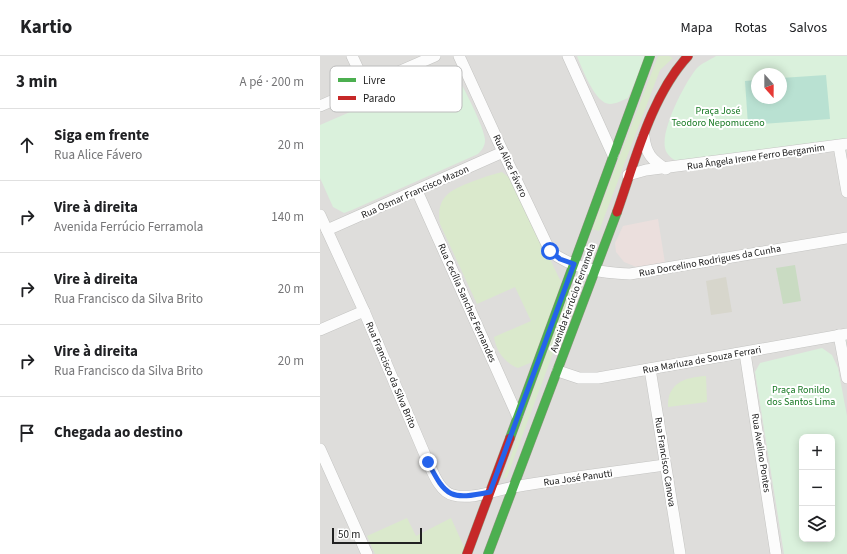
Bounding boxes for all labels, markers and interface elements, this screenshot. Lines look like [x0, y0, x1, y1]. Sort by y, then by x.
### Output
text: Kartio [20, 14, 72, 41]
text: Mapa [681, 18, 712, 38]
text: Rotas [734, 18, 767, 38]
text: Salvos [789, 18, 827, 38]
legend [330, 66, 462, 112]
north arrow [751, 68, 787, 104]
text: 3 min [16, 70, 57, 94]
text: A pé · 200 m [239, 73, 304, 91]
text: Livre [363, 73, 386, 88]
text: Parado [363, 91, 396, 106]
park label: Praça José Teodoro Nepomuceno [671, 104, 765, 130]
text: Siga em frente [54, 125, 149, 146]
street label: Rua Alice Fávero [489, 132, 531, 200]
icon: ahead [16, 134, 38, 156]
text: 20 m [278, 136, 304, 154]
street label: Rua Ângela Irene Ferro Bergamim [686, 140, 826, 174]
text: Rua Alice Fávero [54, 146, 142, 164]
street label: Rua Osmar Francisco Mazon [359, 162, 471, 222]
text: Vire à direita [54, 197, 138, 218]
icon: right [16, 206, 38, 228]
text: 140 m [271, 208, 304, 226]
text: Avenida Ferrúcio Ferramola [54, 218, 203, 236]
street label: Rua Cecília Sanchez Fernandes [434, 241, 500, 365]
route start [541, 242, 559, 260]
street label: Avenida Ferrúcio Ferramola [547, 242, 599, 354]
street label: Rua Dorcelino Rodrigues da Cunha [638, 242, 782, 280]
text: Vire à direita [54, 269, 138, 290]
icon: right [16, 278, 38, 300]
text: 20 m [278, 280, 304, 298]
text: Rua Francisco da Silva Brito [54, 290, 203, 308]
street label: Rua Francisco da Silva Brito [362, 320, 420, 430]
text: Vire à direita [54, 341, 138, 362]
street label: Rua Mariuza de Souza Ferrari [642, 343, 762, 377]
icon: right [16, 350, 38, 372]
text: 20 m [278, 352, 304, 370]
text: Rua Francisco da Silva Brito [54, 362, 203, 380]
park label: Praça Ronildo dos Santos Lima [767, 383, 835, 409]
street label: Rua Avelino Pontes [748, 413, 774, 493]
street label: Rua Francisco Canova [651, 416, 679, 508]
icon: arrive [16, 422, 38, 444]
text: Chegada ao destino [54, 422, 183, 443]
map controls [799, 434, 835, 542]
button: + [799, 434, 835, 470]
route end [419, 453, 437, 471]
street label: Rua José Panutti [543, 466, 613, 490]
button: − [799, 470, 835, 506]
button: layers [799, 506, 835, 542]
scale bar [332, 526, 422, 545]
text: 50 m [338, 527, 360, 542]

